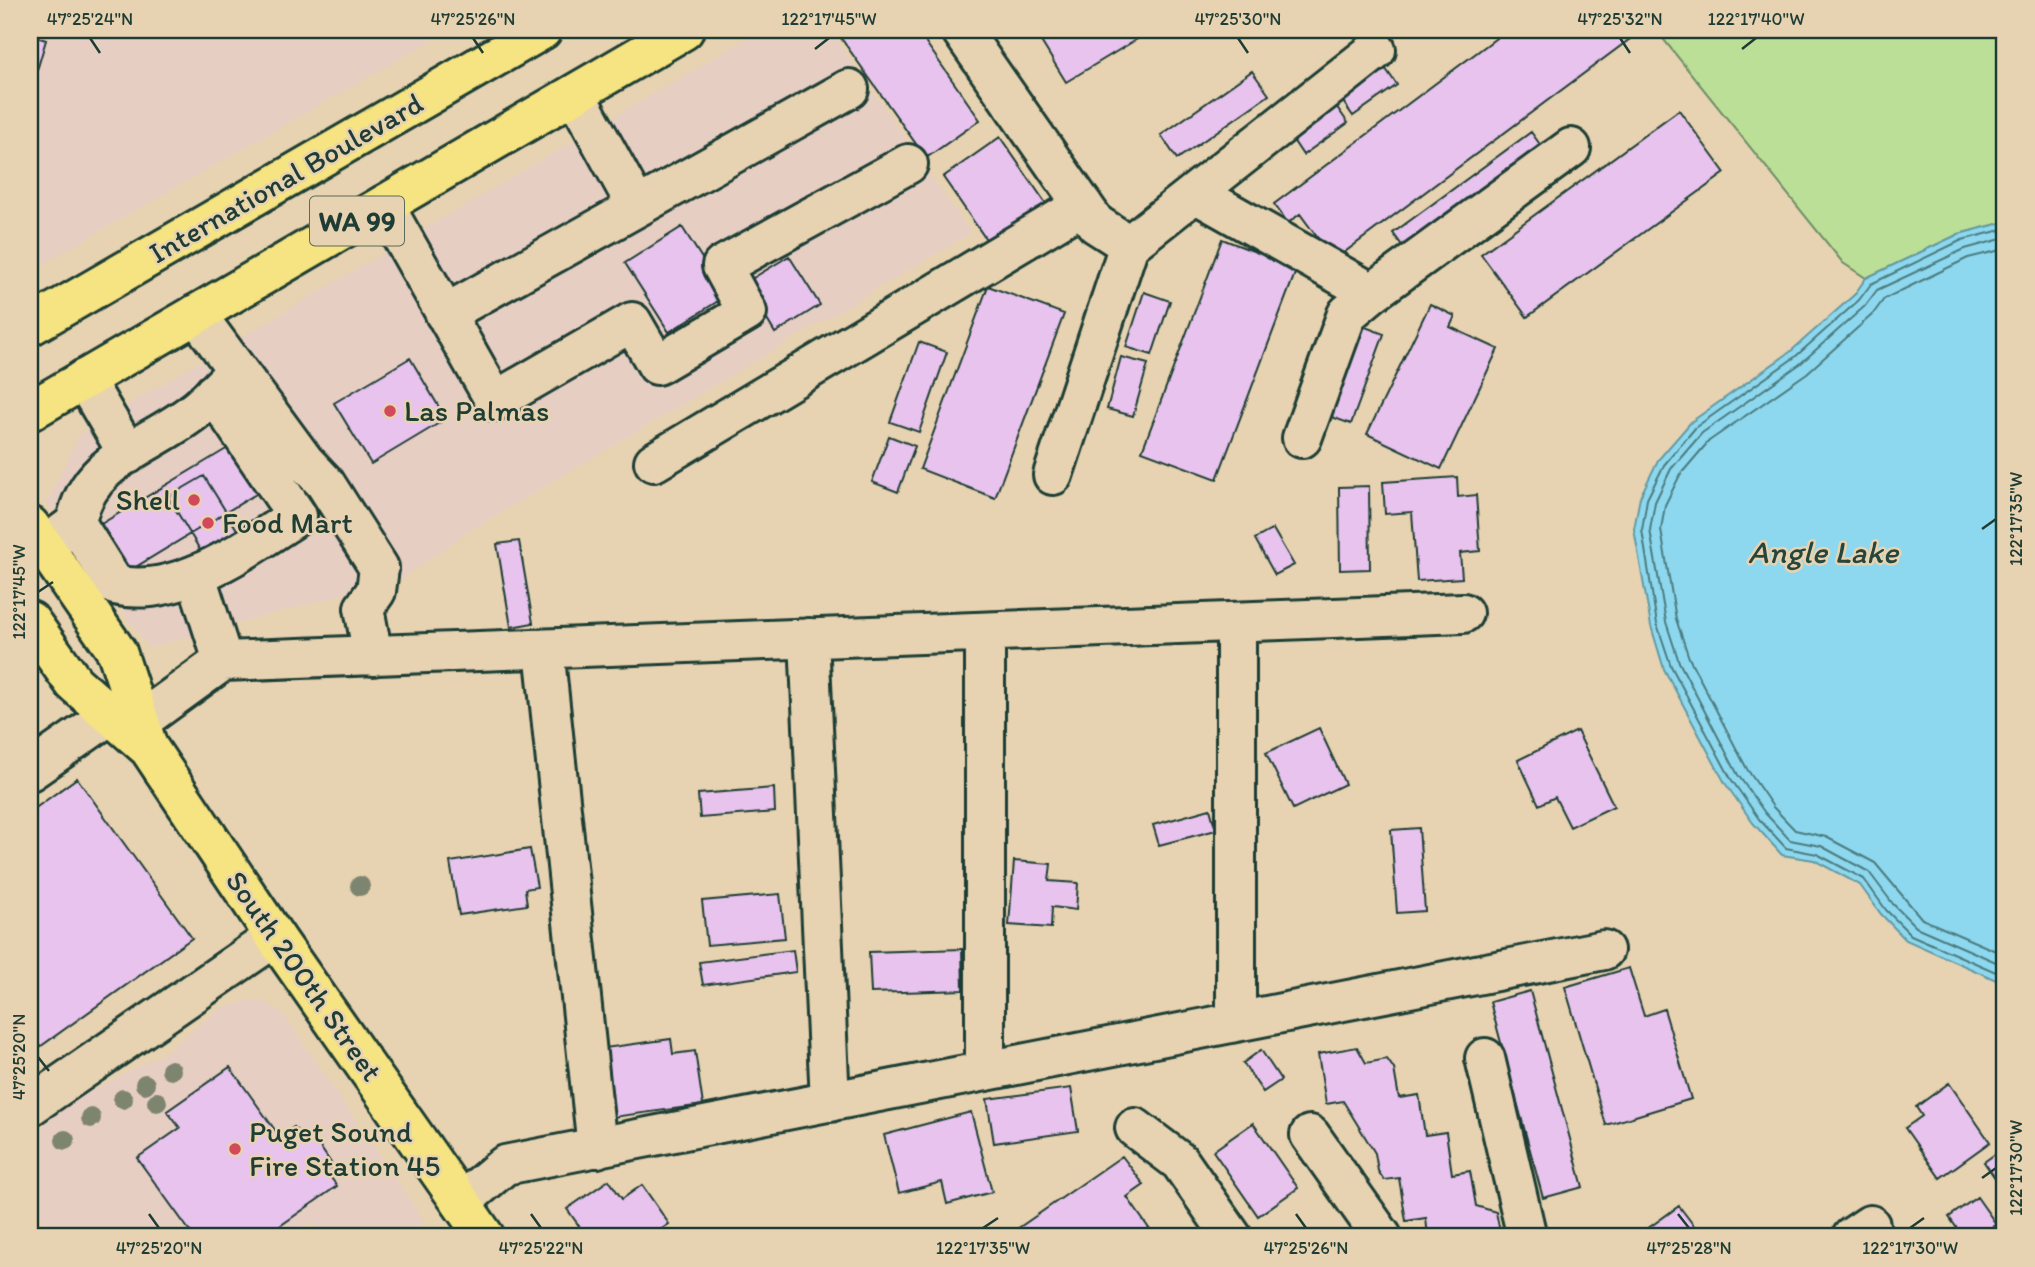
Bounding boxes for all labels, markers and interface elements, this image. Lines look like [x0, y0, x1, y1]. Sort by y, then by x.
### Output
text: 47°25'24"N [47, 8, 133, 30]
text: 47°25'26"N [430, 8, 516, 30]
text: 122°17'45"W [781, 8, 877, 30]
text: 47°25'30"N [1195, 8, 1281, 30]
text: 47°25'32"N [1577, 8, 1663, 30]
text: 122°17'40"W [1707, 8, 1805, 30]
street label: International Boulevard [142, 84, 429, 271]
road number: WA 99 [310, 196, 404, 246]
place label: Las Palmas [404, 392, 549, 429]
marker: Las Palmas [382, 403, 398, 419]
text: 122°17'35"W [2005, 472, 2027, 566]
place label: Shell [116, 481, 181, 518]
marker: Shell [186, 492, 202, 508]
place label: Food Mart [222, 504, 353, 541]
marker: Food Mart [200, 515, 216, 531]
water label: Angle Lake [1748, 533, 1900, 571]
text: 122°17'45"W [8, 544, 30, 640]
street label: South 200th Street [218, 863, 391, 1088]
text: 47°25'20"N [8, 1014, 30, 1100]
place label: Puget Sound Fire Station 45 [249, 1113, 440, 1184]
text: 122°17'30"W [2005, 1120, 2027, 1216]
marker: Puget Sound Fire Station 45 [227, 1141, 243, 1157]
text: 47°25'20"N [116, 1237, 202, 1259]
text: 47°25'22"N [499, 1237, 583, 1259]
text: 122°17'35"W [936, 1237, 1030, 1259]
text: 47°25'26"N [1263, 1237, 1349, 1259]
text: 47°25'28"N [1646, 1237, 1732, 1259]
text: 122°17'30"W [1862, 1237, 1958, 1259]

